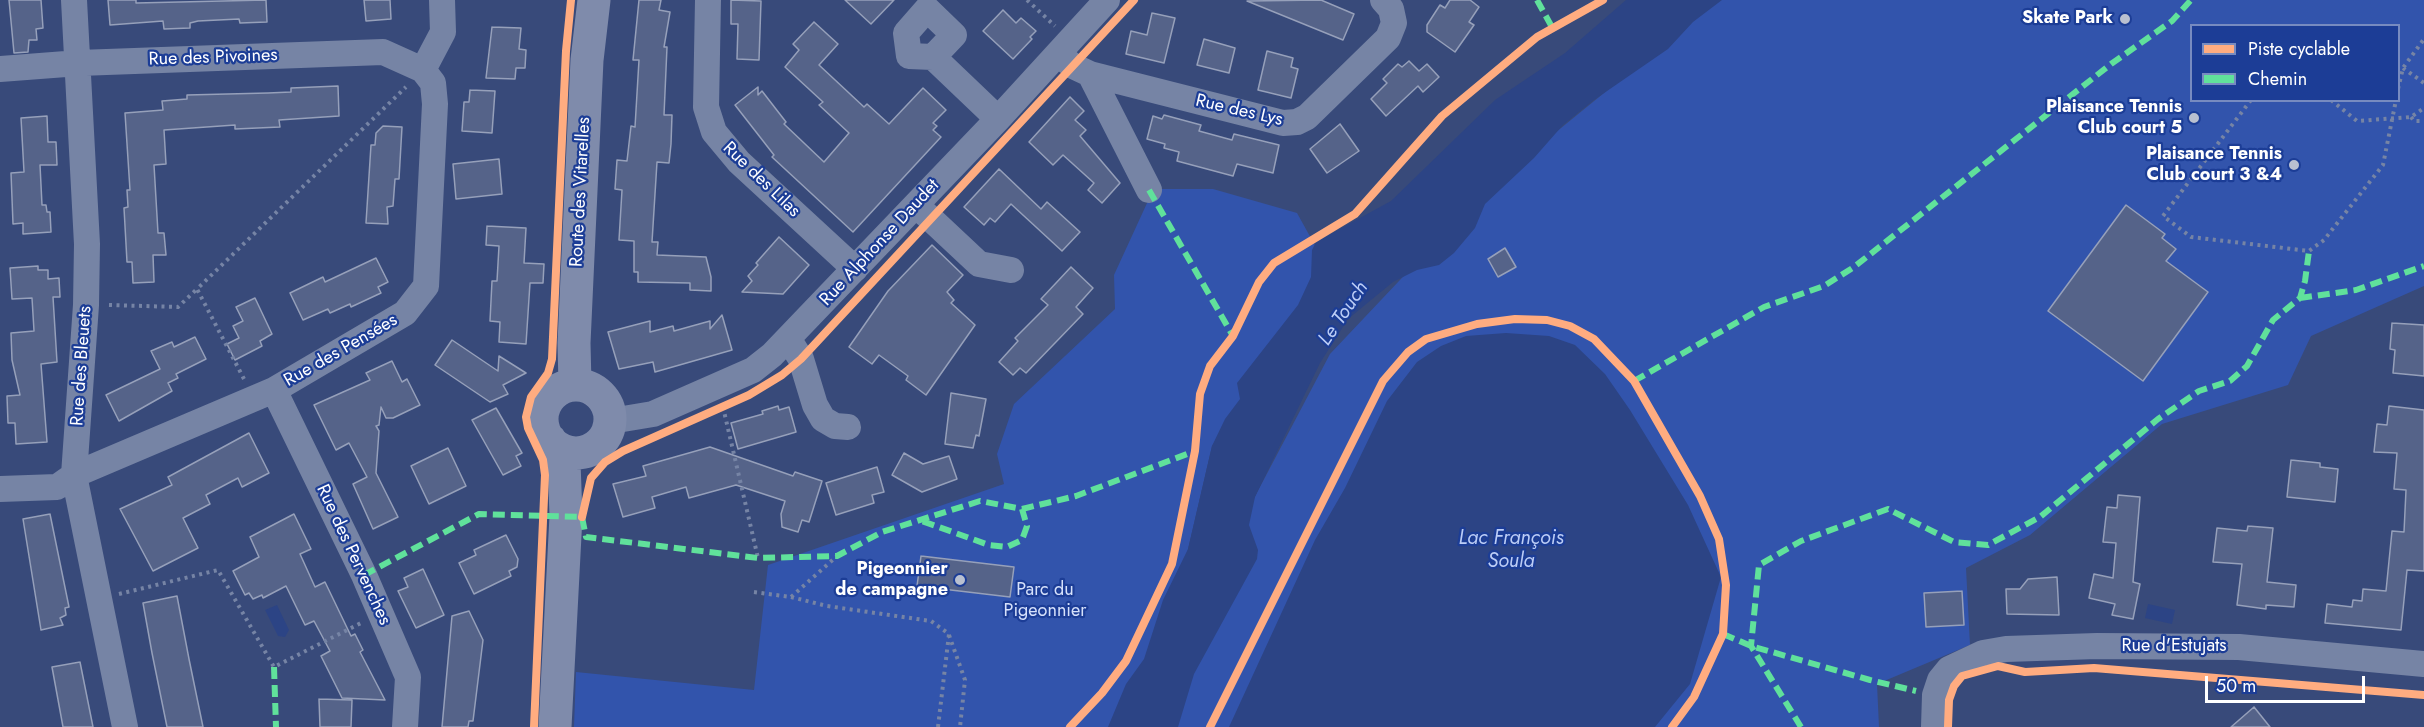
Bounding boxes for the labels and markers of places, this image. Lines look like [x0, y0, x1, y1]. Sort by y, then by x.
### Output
place label: Skate Park [2022, 8, 2113, 30]
marker: Skate Park [2118, 12, 2132, 26]
place label: Plaisance Tennis Club court 5 [2046, 97, 2182, 140]
marker: Plaisance Tennis Club court 5 [2187, 111, 2201, 125]
place label: Plaisance Tennis Club court 3 &4 [2146, 144, 2282, 186]
marker: Plaisance Tennis Club court 3 &4 [2287, 158, 2301, 172]
place label: Pigeonnier de campagne [835, 559, 948, 602]
marker: Pigeonnier de campagne [953, 573, 967, 587]

